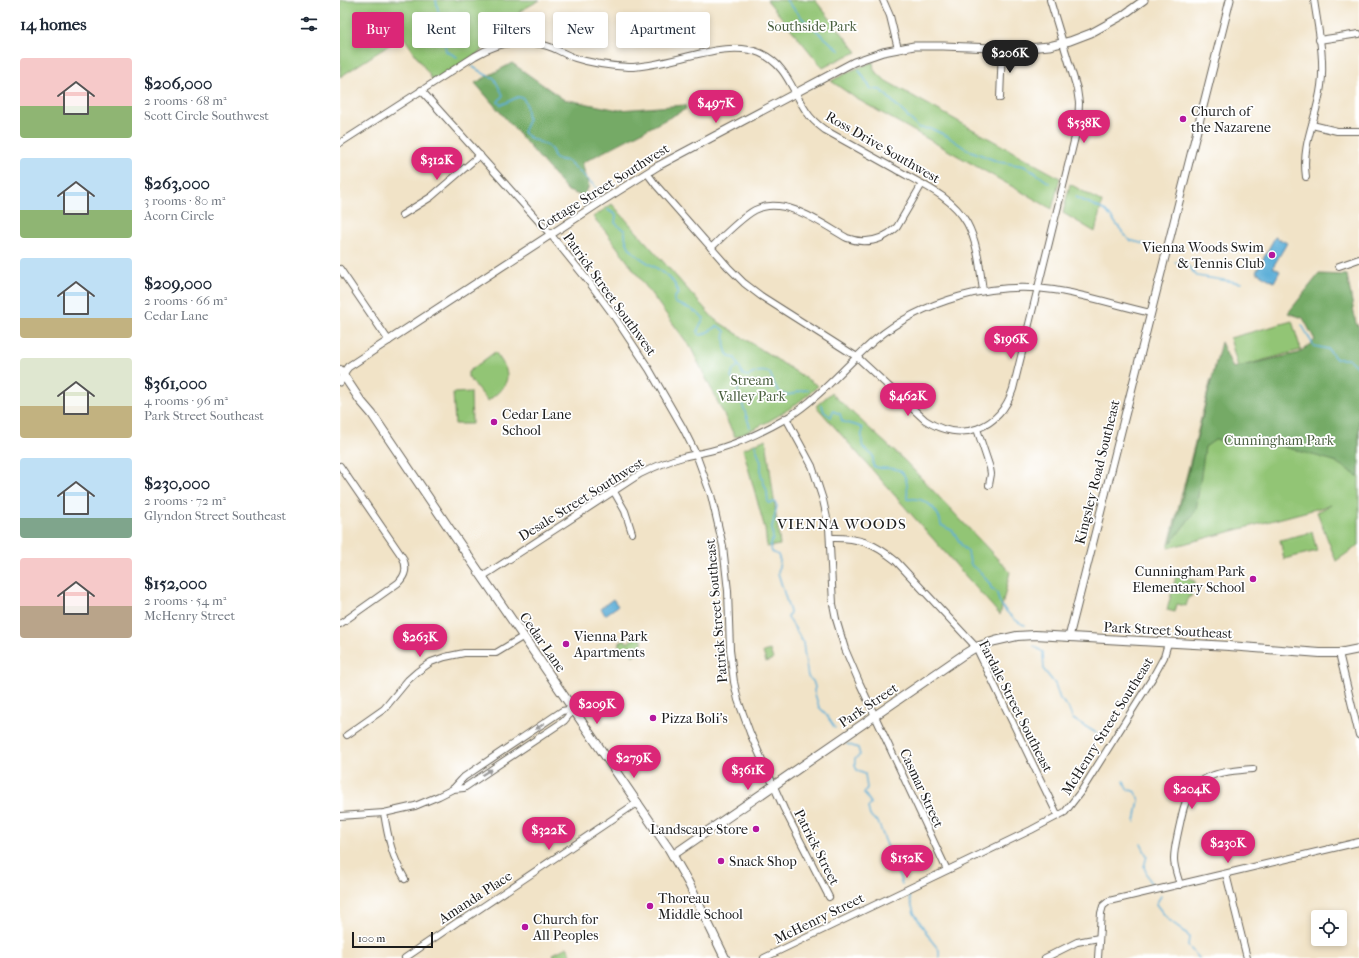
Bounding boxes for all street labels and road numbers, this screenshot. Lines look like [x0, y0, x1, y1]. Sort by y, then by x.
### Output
street label: Ross Drive Southwest [822, 108, 943, 187]
street label: Cottage Street Southwest [534, 140, 672, 235]
street label: Patrick Street Southwest [559, 229, 660, 359]
street label: Kingsley Road Southeast [1071, 398, 1124, 546]
street label: Desale Street Southwest [515, 454, 647, 545]
street label: Patrick Street Southeast [702, 538, 731, 684]
street label: Cedar Lane [516, 609, 569, 676]
street label: Park Street Southeast [1103, 619, 1233, 642]
street label: Fardale Street Southeast [975, 637, 1056, 775]
street label: McHenry Street Southeast [1058, 654, 1157, 798]
street label: Park Street [835, 679, 901, 731]
street label: Casmar Street [896, 746, 947, 830]
street label: Patrick Street [790, 806, 843, 888]
street label: Amanda Place [434, 867, 515, 928]
street label: McHenry Street [771, 889, 867, 948]

